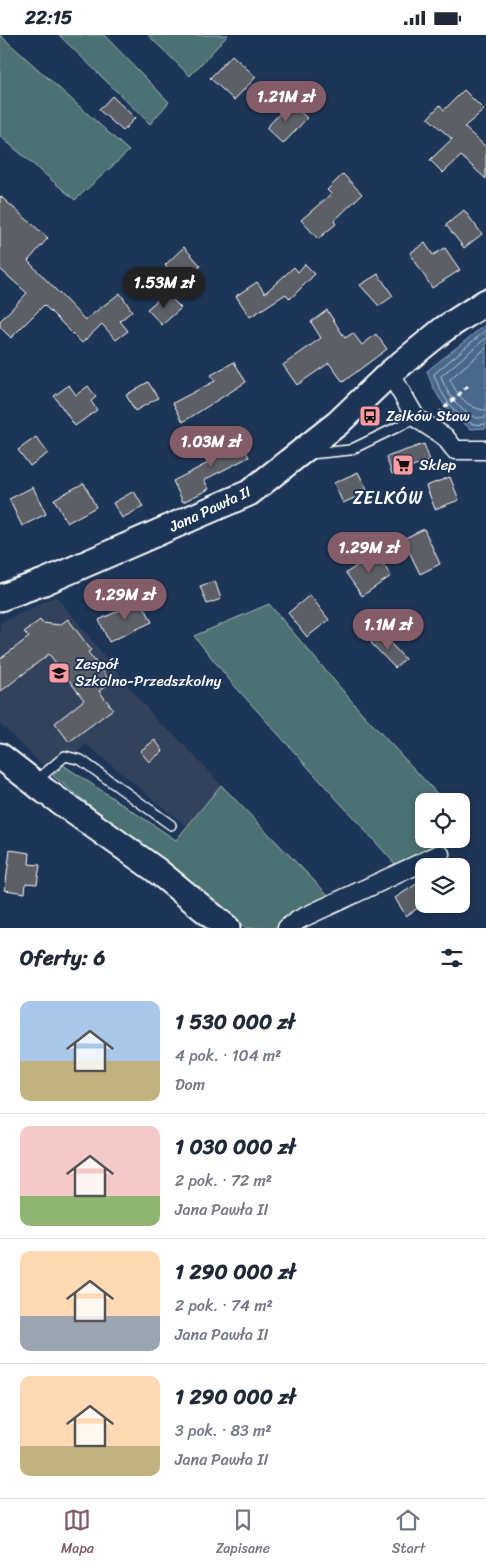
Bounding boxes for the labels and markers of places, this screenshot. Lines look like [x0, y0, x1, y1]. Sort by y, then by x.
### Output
pin: 1.21M zł [234, 81, 338, 123]
pin: 1.53M zł [112, 267, 216, 309]
place label: Zelków Staw [386, 403, 471, 429]
bus stop icon: Zelków Staw [358, 404, 382, 428]
pin: 1.03M zł [159, 425, 263, 468]
place label: Sklep [419, 452, 456, 478]
supermarket icon: Sklep [391, 453, 415, 477]
pin: 1.29M zł [317, 531, 421, 574]
pin: 1.29M zł [73, 579, 177, 621]
pin: 1.1M zł [342, 609, 434, 651]
place label: Zespół Szkolno-Przedszkolny [75, 651, 222, 694]
school or university icon: Zespół Szkolno-Przedszkolny [47, 661, 71, 685]

